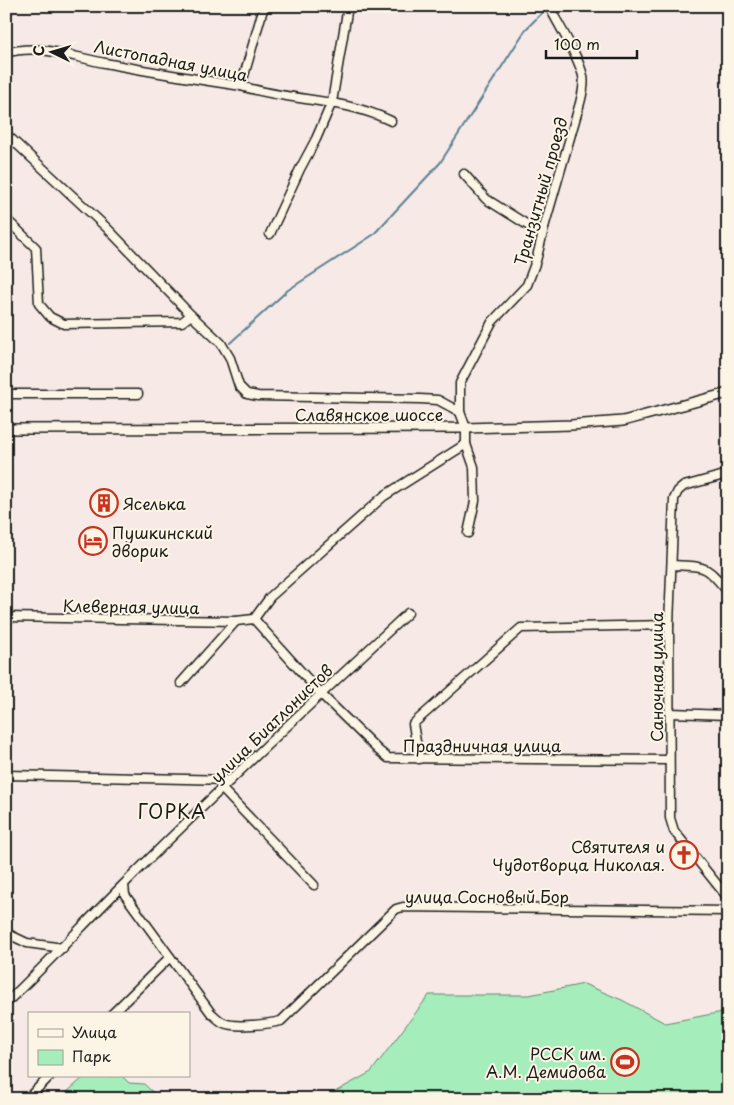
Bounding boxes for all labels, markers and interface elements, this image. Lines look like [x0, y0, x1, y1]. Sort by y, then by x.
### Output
north arrow [28, 28, 78, 78]
scale bar [546, 28, 638, 60]
text: 100 m [554, 32, 600, 55]
street label: Листопадная улица [92, 33, 250, 87]
text: С [28, 45, 49, 57]
street label: Транзитный проезд [507, 114, 573, 268]
street label: Славянское шоссе [295, 402, 443, 426]
building icon: Яселька [89, 488, 119, 518]
place label: Яселька [123, 491, 186, 515]
place label: Пушкинский дворик [112, 520, 213, 562]
hotel icon: Пушкинский дворик [78, 526, 108, 556]
street label: Клеверная улица [62, 593, 200, 619]
street label: Саночная улица [644, 612, 668, 742]
street label: улица Биатлонистов [205, 658, 337, 788]
street label: Праздничная улица [403, 733, 561, 757]
district label: ГОРКА [137, 797, 207, 825]
place label: Святителя и Чудотворца Николая. [492, 834, 665, 876]
church icon: Святителя и Чудотворца Николая. [669, 840, 699, 870]
street label: улица Сосновый Бор [405, 884, 569, 908]
legend [28, 1012, 190, 1078]
text: Улица [72, 1020, 117, 1043]
place label: РССК им. А.М. Демидова [486, 1041, 606, 1083]
text: Парк [72, 1044, 111, 1067]
sports icon: РССК им. А.М. Демидова [610, 1047, 640, 1077]

